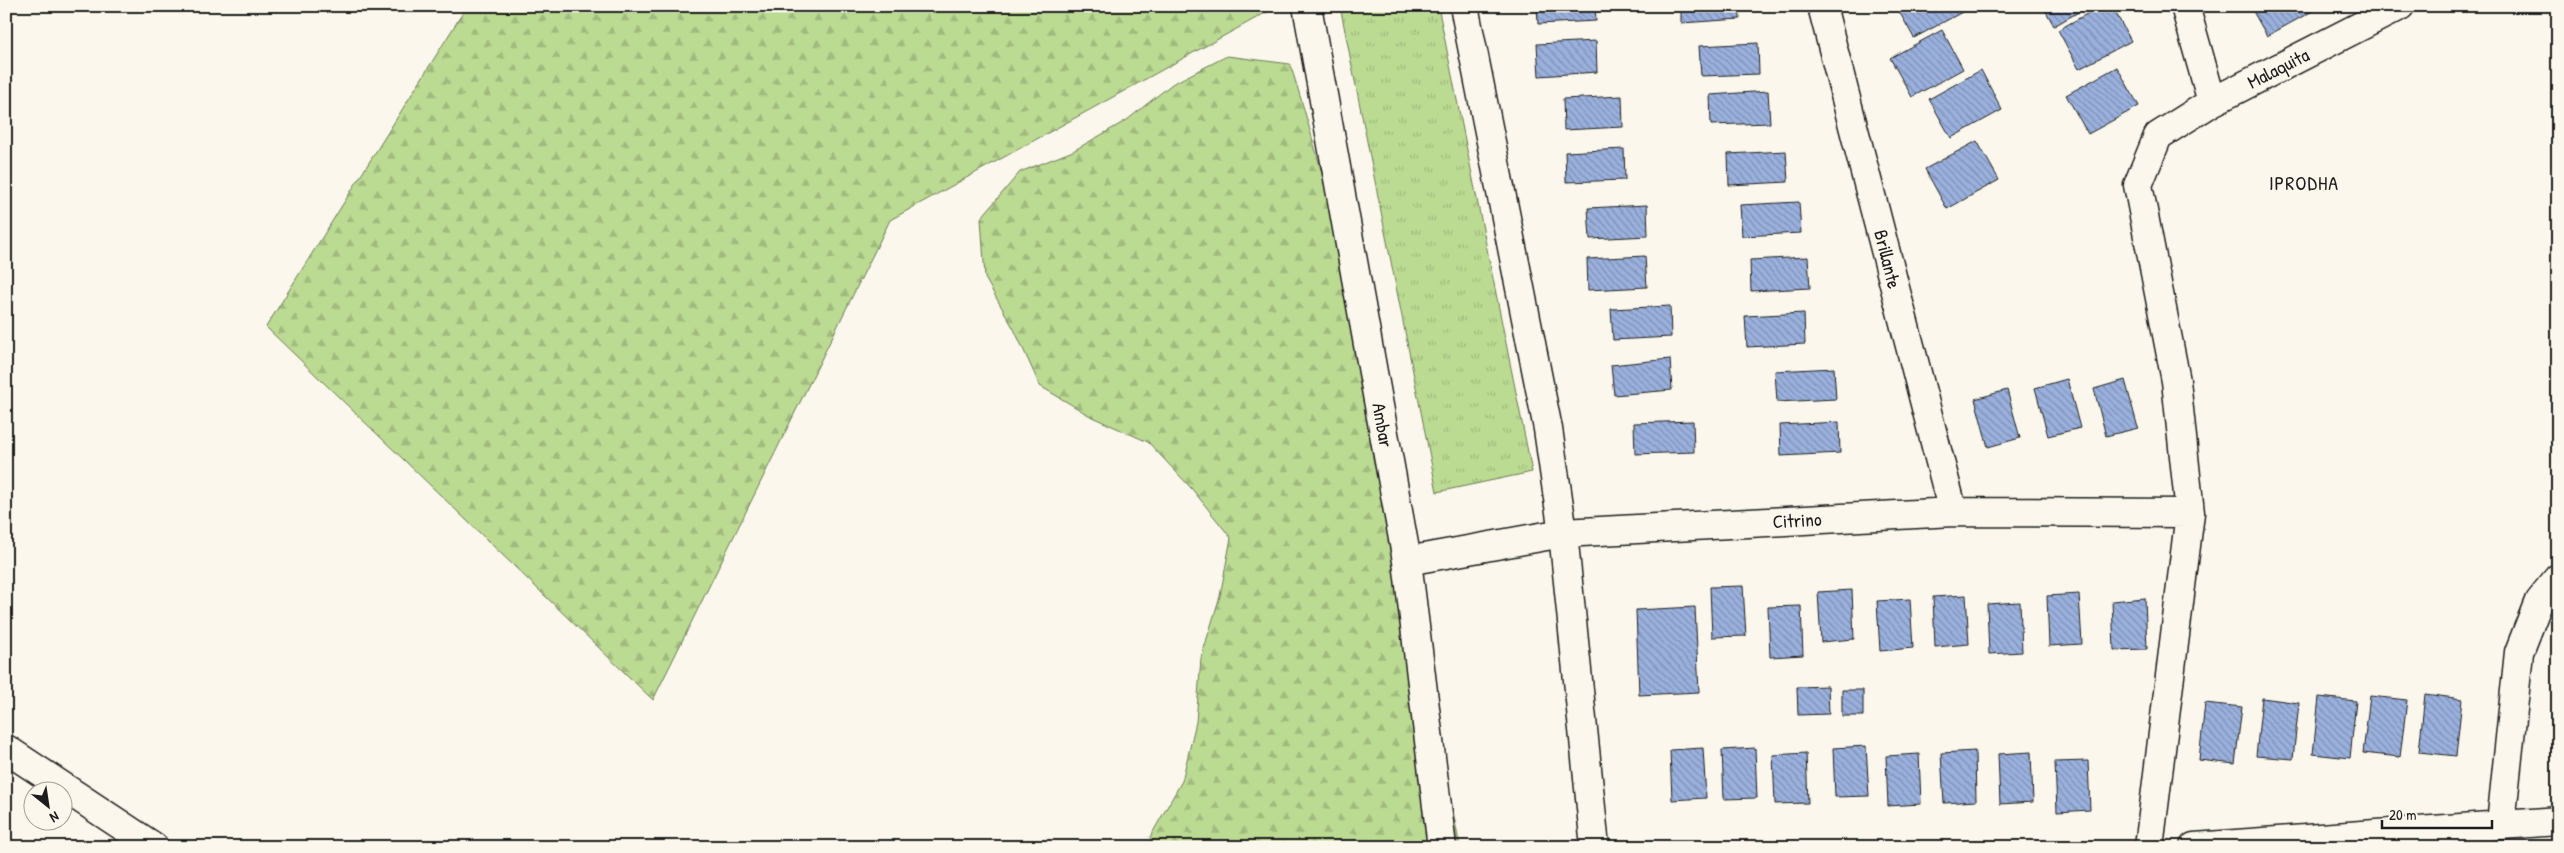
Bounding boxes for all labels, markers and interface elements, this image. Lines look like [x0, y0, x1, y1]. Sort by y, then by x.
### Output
street label: Malaquita [2243, 41, 2314, 95]
district label: IPRODHA [2269, 169, 2339, 196]
street label: Brillante [1868, 227, 1908, 291]
street label: Ambar [1366, 401, 1400, 450]
street label: Citrino [1772, 506, 1822, 534]
north arrow [22, 780, 72, 830]
scale bar [2382, 798, 2492, 830]
text: 20 m [2389, 804, 2416, 825]
text: N [46, 808, 63, 828]

